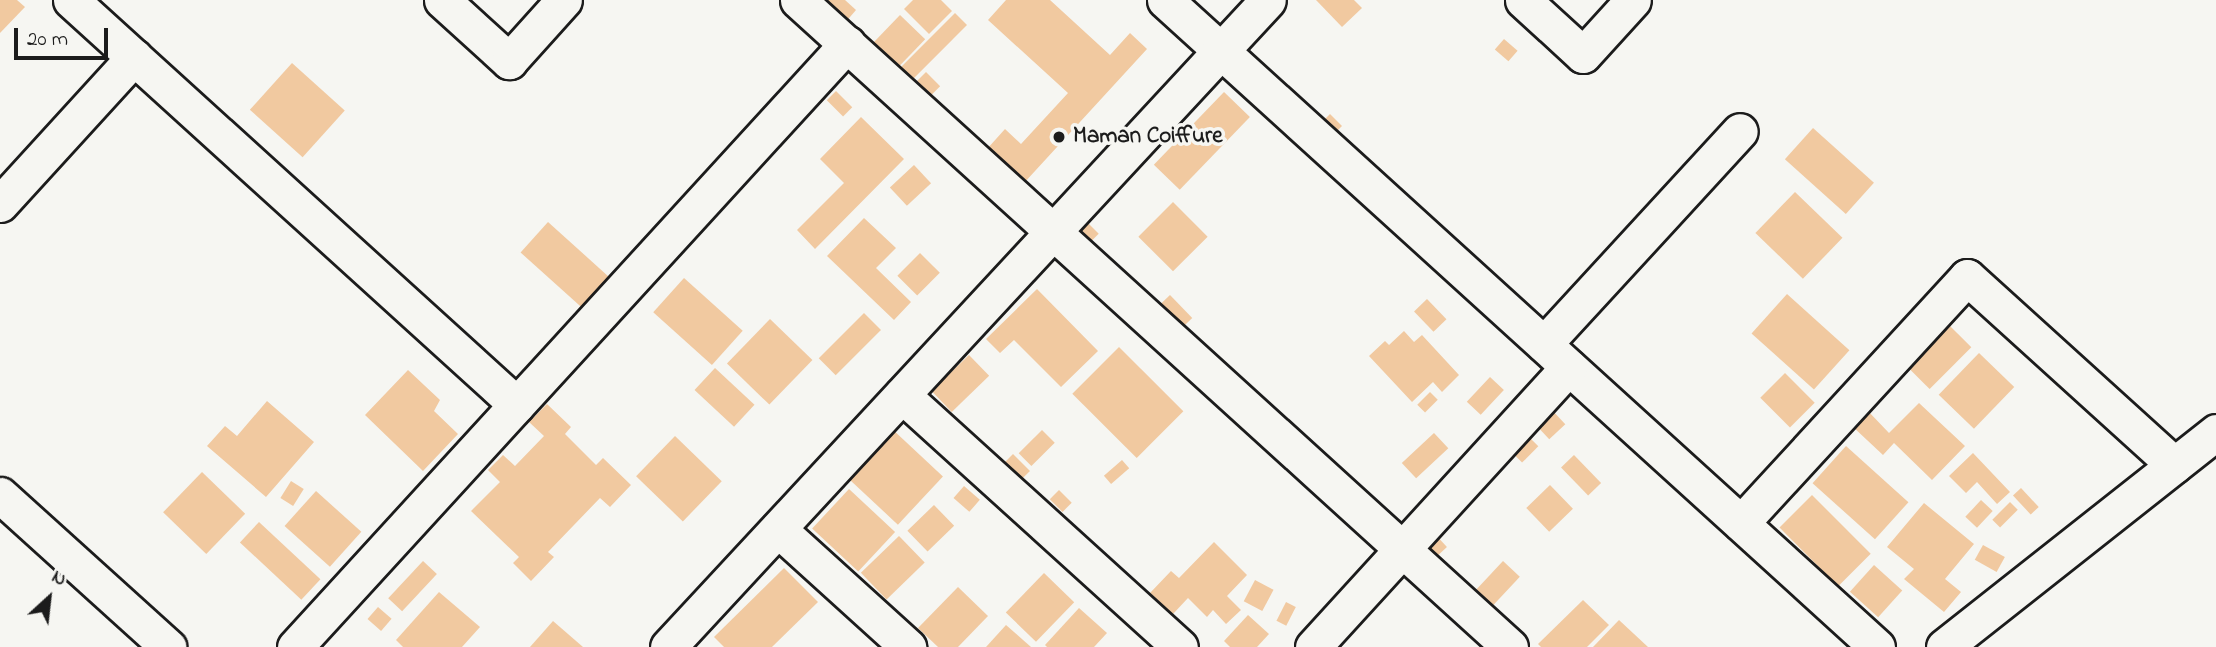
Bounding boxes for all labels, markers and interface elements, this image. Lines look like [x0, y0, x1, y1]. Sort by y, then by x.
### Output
scale bar [18, 14, 112, 58]
text: 20 m [27, 25, 68, 55]
place label: Maman Coiffure [1073, 123, 1222, 151]
marker: Maman Coiffure [1051, 129, 1067, 145]
north arrow [14, 563, 84, 633]
text: N [47, 564, 71, 594]

